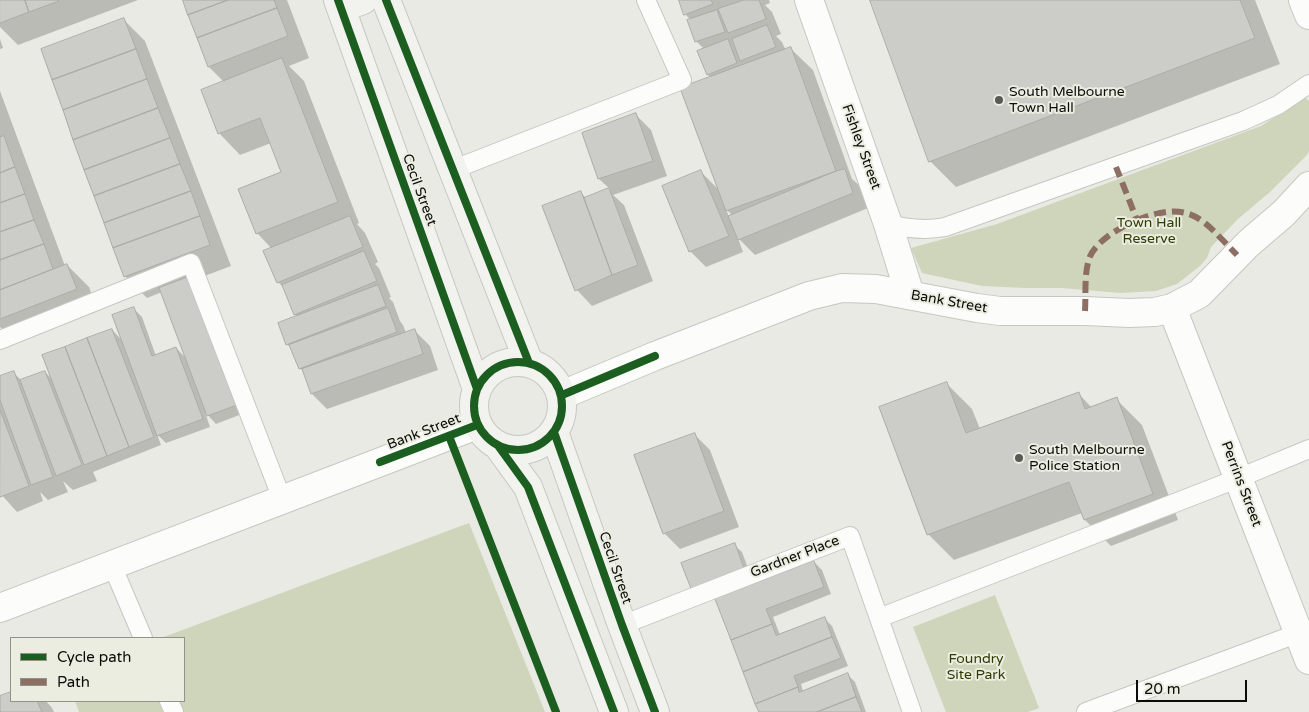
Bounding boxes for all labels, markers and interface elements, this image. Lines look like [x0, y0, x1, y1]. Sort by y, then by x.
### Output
place label: South Melbourne Town Hall [1009, 84, 1125, 116]
marker: South Melbourne Town Hall [993, 94, 1005, 106]
street label: Fishley Street [838, 102, 884, 192]
street label: Cecil Street [398, 152, 440, 228]
park label: Town Hall Reserve [1117, 215, 1181, 248]
street label: Bank Street [909, 287, 989, 317]
street label: Bank Street [385, 410, 463, 454]
street label: Perrins Street [1217, 439, 1265, 529]
place label: South Melbourne Police Station [1029, 442, 1145, 474]
marker: South Melbourne Police Station [1013, 452, 1025, 464]
street label: Cecil Street [595, 530, 635, 606]
street label: Gardner Place [748, 532, 842, 582]
legend [10, 637, 185, 702]
text: Cycle path [57, 648, 131, 666]
park label: Foundry Site Park [947, 651, 1005, 684]
scale bar [1139, 670, 1250, 702]
text: Path [57, 673, 90, 691]
text: 20 m [1144, 680, 1181, 698]

